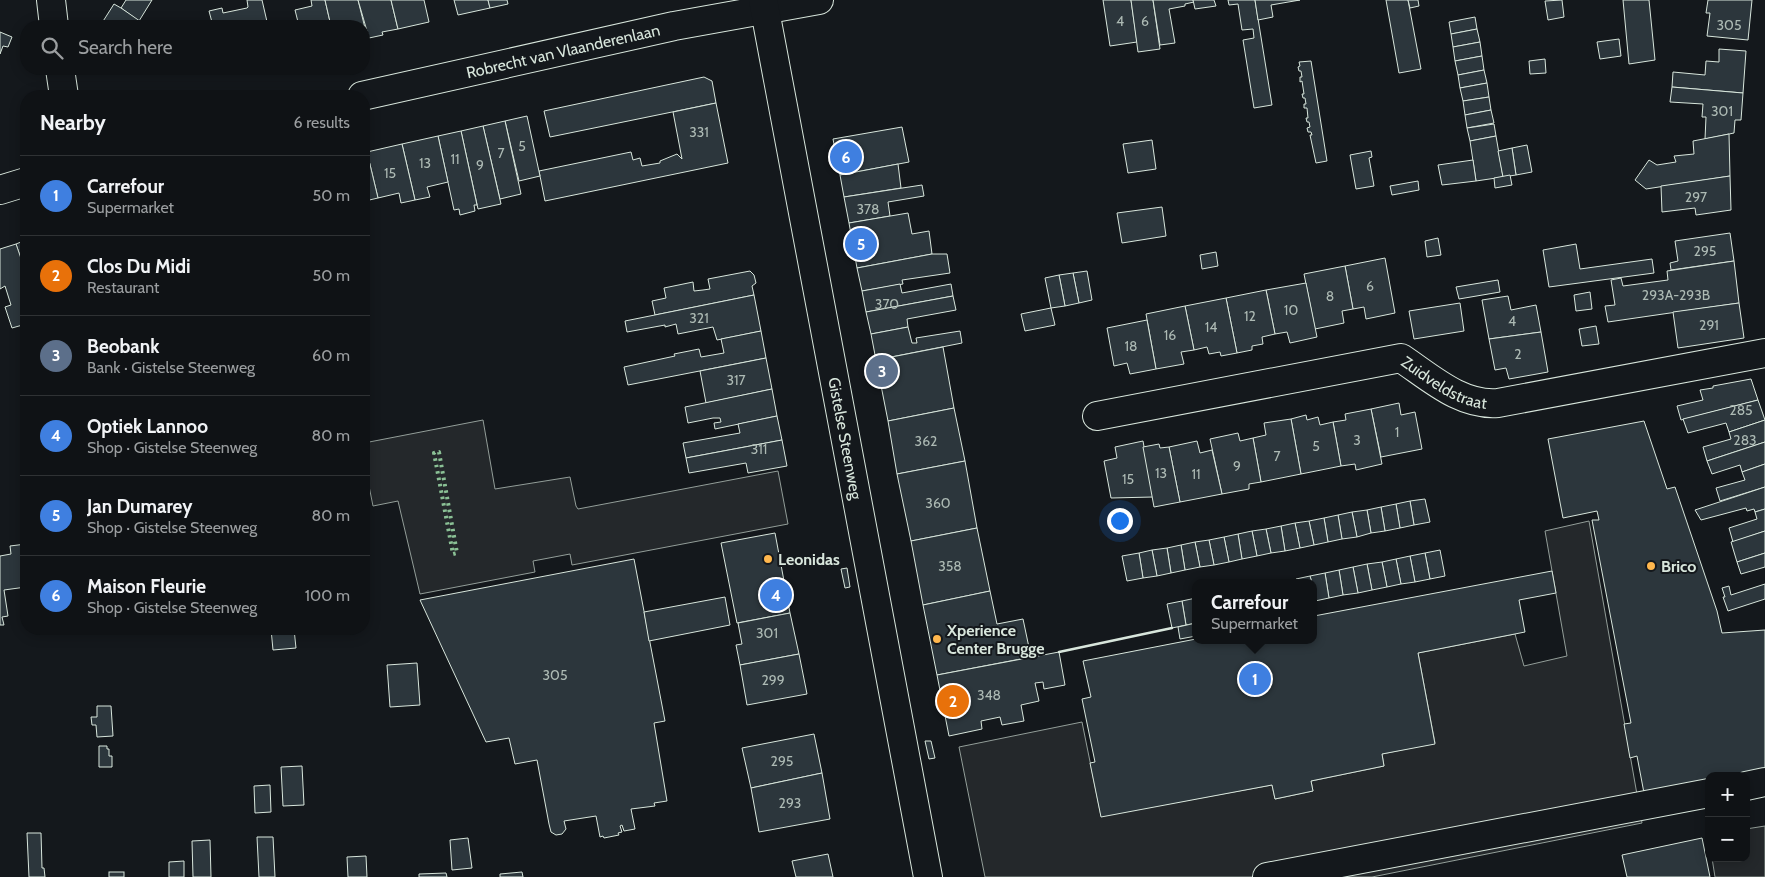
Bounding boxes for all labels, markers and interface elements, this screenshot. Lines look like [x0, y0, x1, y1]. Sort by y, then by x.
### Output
house number: 4 [1116, 12, 1124, 30]
house number: 6 [1141, 12, 1149, 30]
house number: 305 [1717, 16, 1741, 34]
search box [20, 20, 370, 75]
street label: Robrecht van Vlaanderenlaan [464, 20, 662, 82]
icon: search [38, 34, 66, 62]
text: Search here [78, 36, 172, 59]
house number: 301 [1711, 102, 1733, 120]
text: Nearby [40, 110, 106, 135]
text: 6 results [294, 113, 350, 132]
house number: 331 [689, 123, 709, 141]
house number: 5 [518, 137, 526, 155]
pin: 6 [830, 138, 862, 176]
house number: 7 [497, 144, 505, 162]
house number: 11 [450, 150, 460, 168]
house number: 13 [419, 154, 431, 172]
house number: 9 [476, 156, 484, 174]
house number: 15 [384, 164, 396, 182]
text: Carrefour [87, 175, 164, 198]
text: 1 [53, 186, 59, 205]
text: 50 m [313, 186, 350, 205]
house number: 297 [1685, 188, 1707, 206]
text: Supermarket [87, 198, 174, 217]
house number: 378 [856, 200, 880, 218]
pin: 5 [845, 225, 877, 263]
house number: 295 [1694, 242, 1716, 260]
text: Clos Du Midi [87, 255, 191, 278]
text: 2 [52, 266, 60, 285]
text: 50 m [313, 266, 350, 285]
house number: 6 [1366, 277, 1374, 295]
text: Restaurant [87, 278, 159, 297]
house number: 293A-293B [1642, 286, 1710, 304]
house number: 8 [1326, 287, 1334, 305]
house number: 370 [875, 295, 899, 313]
house number: 10 [1284, 301, 1298, 319]
house number: 12 [1244, 307, 1256, 325]
house number: 321 [689, 309, 709, 327]
house number: 4 [1508, 312, 1516, 330]
house number: 291 [1699, 316, 1719, 334]
house number: 14 [1205, 318, 1217, 336]
house number: 16 [1164, 326, 1176, 344]
text: Beobank [87, 335, 160, 358]
house number: 18 [1124, 337, 1138, 355]
house number: 2 [1514, 345, 1522, 363]
text: 3 [52, 346, 60, 365]
text: 60 m [312, 346, 350, 365]
pin: 3 [866, 352, 898, 390]
street label: Zuidveldstraat [1398, 352, 1489, 413]
text: Bank · Gistelse Steenweg [87, 358, 255, 377]
house number: 317 [726, 371, 746, 389]
street label: Gistelse Steenweg [824, 376, 866, 502]
house number: 285 [1729, 401, 1753, 419]
text: Optiek Lannoo [87, 415, 208, 438]
house number: 1 [1395, 423, 1399, 441]
text: 4 [51, 426, 61, 445]
text: 80 m [312, 426, 350, 445]
house number: 3 [1353, 431, 1361, 449]
house number: 283 [1733, 431, 1757, 449]
house number: 362 [915, 432, 937, 450]
house number: 5 [1312, 437, 1320, 455]
text: Shop · Gistelse Steenweg [87, 438, 257, 457]
house number: 311 [751, 440, 767, 458]
house number: 7 [1273, 447, 1281, 465]
house number: 9 [1233, 457, 1241, 475]
house number: 13 [1155, 464, 1167, 482]
house number: 11 [1191, 465, 1201, 483]
house number: 15 [1122, 470, 1134, 488]
house number: 360 [925, 494, 951, 512]
text: Jan Dumarey [87, 495, 192, 518]
text: 5 [52, 506, 60, 525]
text: 80 m [312, 506, 350, 525]
your location [1107, 508, 1133, 534]
text: Shop · Gistelse Steenweg [87, 518, 257, 537]
place label: Leonidas [778, 550, 840, 569]
marker: Leonidas [762, 553, 774, 565]
house number: 358 [938, 557, 962, 575]
place label: Brico [1661, 557, 1696, 576]
marker: Brico [1645, 560, 1657, 572]
text: Maison Fleurie [87, 575, 206, 598]
pin: 4 [760, 576, 792, 614]
popup [1192, 579, 1317, 644]
text: 6 [52, 586, 61, 605]
text: 100 m [305, 586, 350, 605]
text: Carrefour [1211, 591, 1288, 614]
text: Shop · Gistelse Steenweg [87, 598, 257, 617]
text: Supermarket [1211, 614, 1298, 633]
place label: Xperience Center Brugge [946, 621, 1044, 658]
house number: 301 [756, 624, 778, 642]
marker: Xperience Center Brugge [931, 633, 943, 645]
pin: 1 [1239, 660, 1271, 698]
house number: 305 [543, 666, 567, 684]
house number: 299 [761, 671, 785, 689]
pin: 2 [937, 682, 969, 720]
house number: 348 [977, 686, 1001, 704]
house number: 295 [771, 752, 793, 770]
map controls [1705, 772, 1750, 862]
button: + [1705, 772, 1750, 817]
house number: 293 [779, 794, 801, 812]
button: − [1705, 817, 1750, 862]

